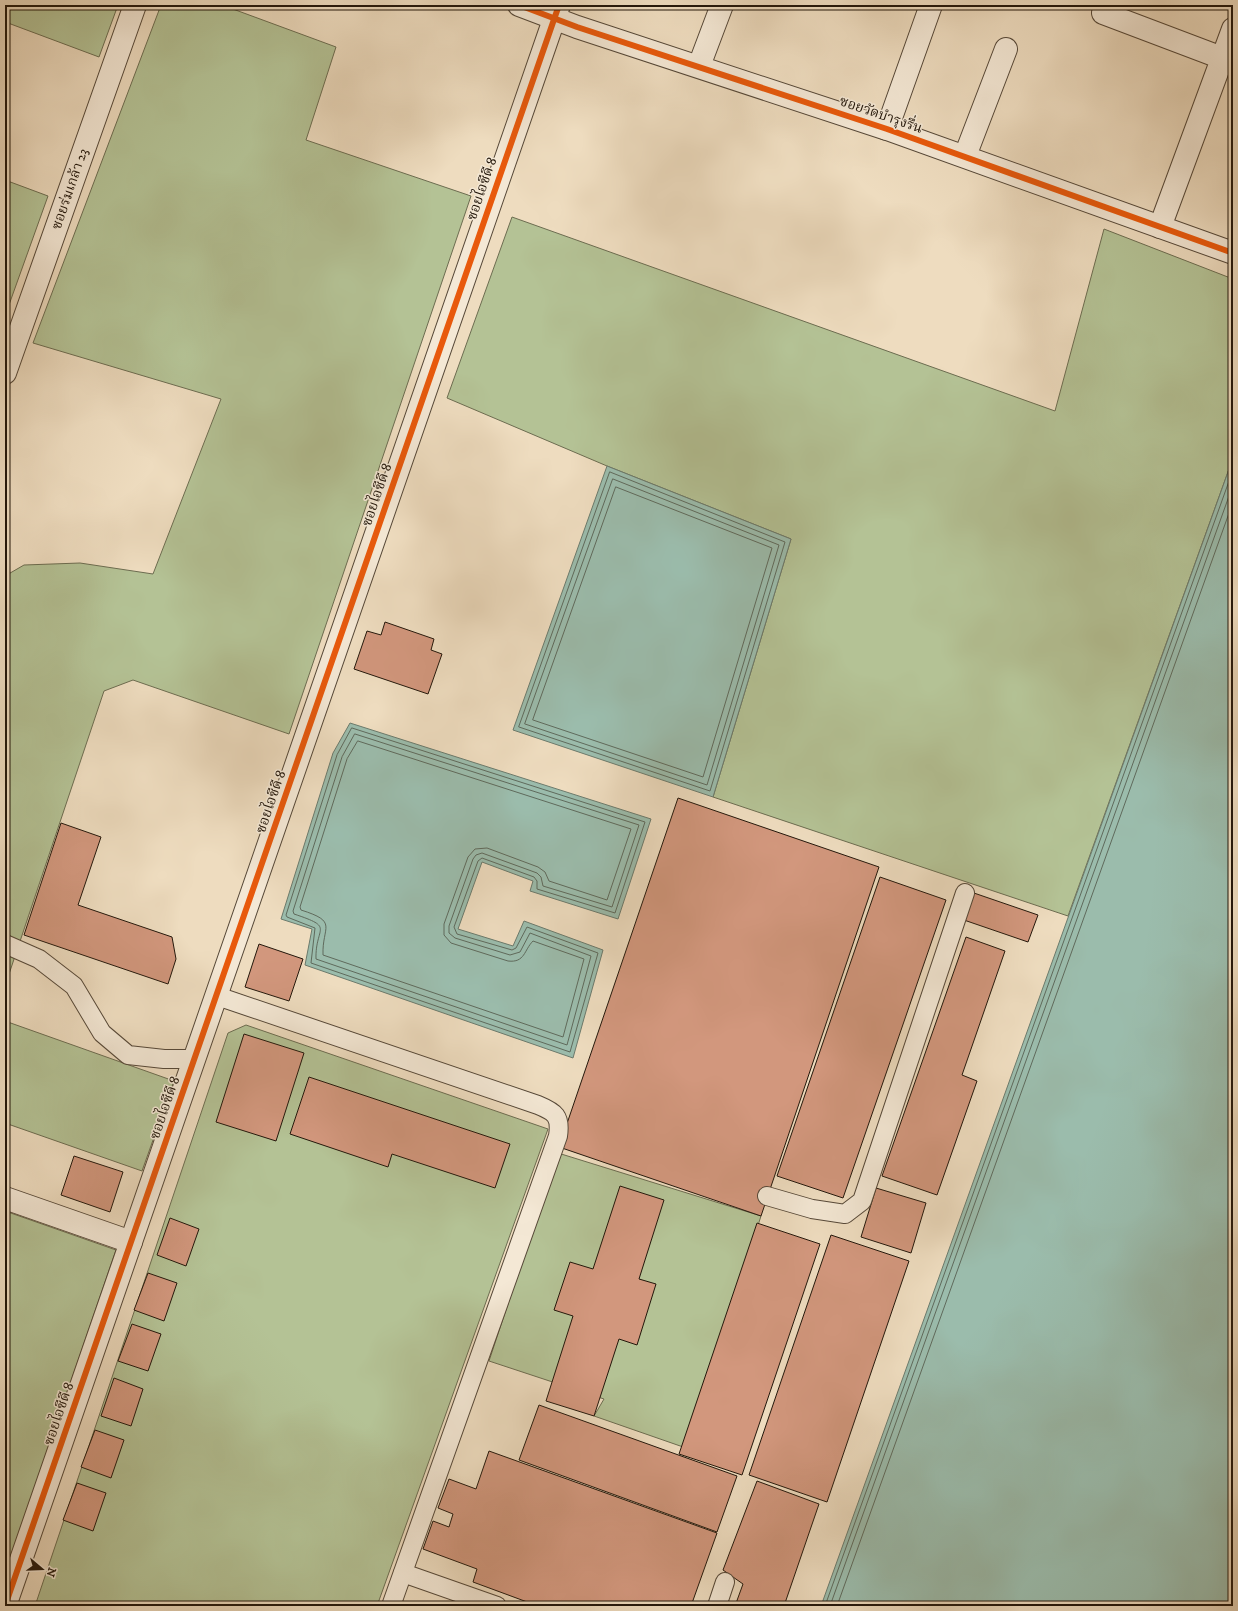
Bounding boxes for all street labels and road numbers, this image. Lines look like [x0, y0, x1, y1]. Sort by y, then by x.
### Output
street label: ซอยวัดบำรุงรื่น [837, 90, 926, 138]
street label: ซอยร่มเกล้า 23 [48, 146, 92, 232]
street label: ซอยไอซีดี 8 [461, 154, 501, 223]
street label: ซอยไอซีดี 8 [356, 460, 396, 529]
street label: ซอยไอซีดี 8 [250, 767, 290, 836]
street label: ซอยไอซีดี 8 [144, 1073, 184, 1142]
street label: ซอยไอซีดี 8 [38, 1379, 78, 1448]

